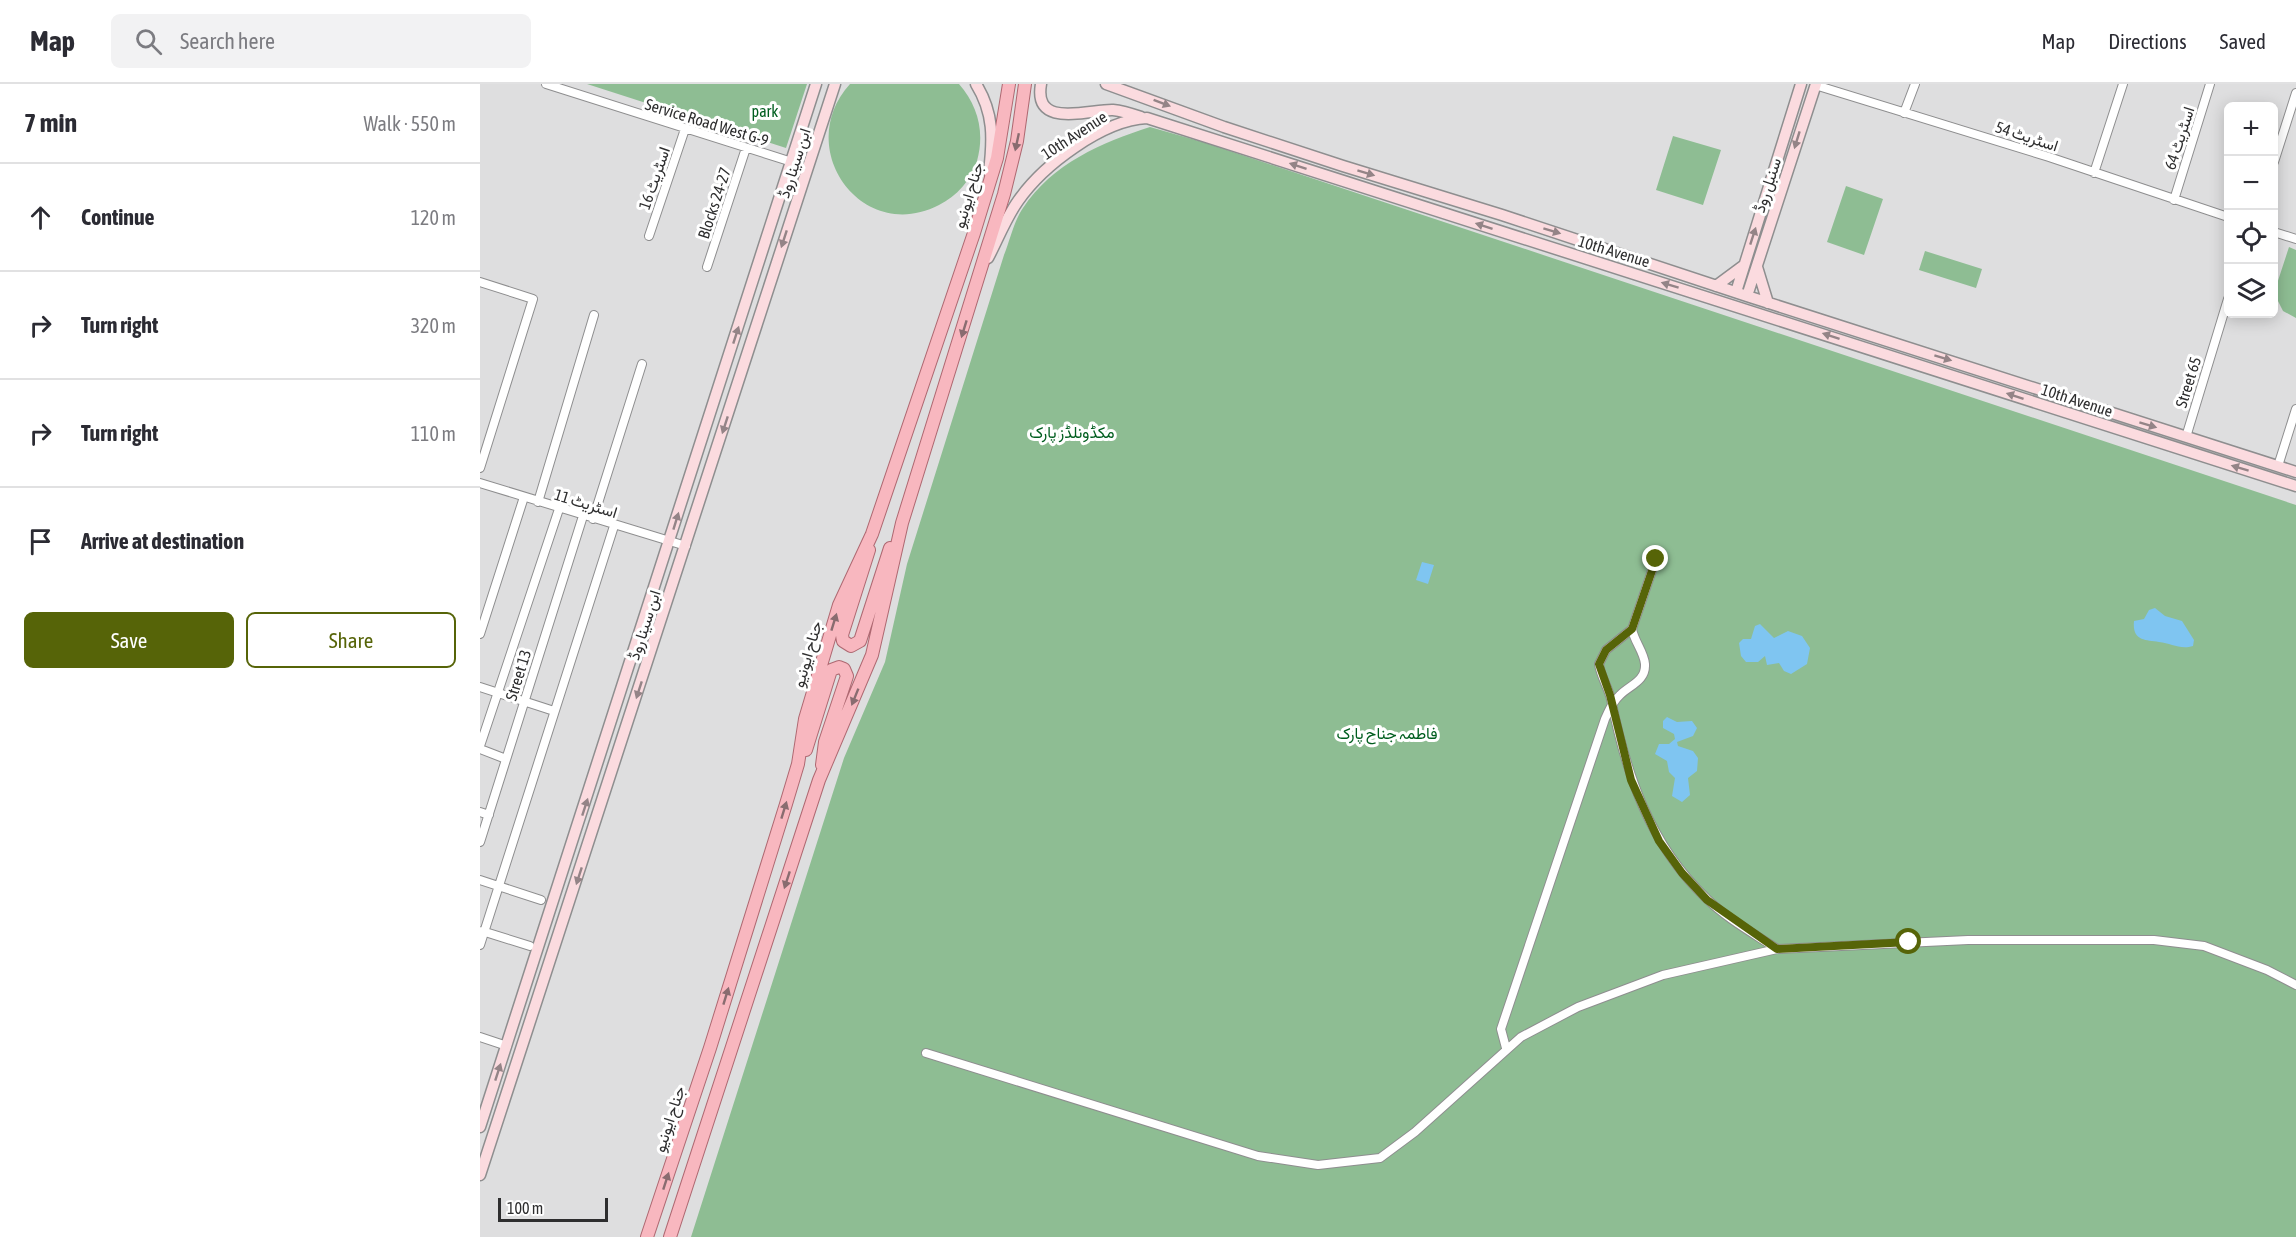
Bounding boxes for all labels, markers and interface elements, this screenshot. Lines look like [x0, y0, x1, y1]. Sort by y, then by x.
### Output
search box [111, 14, 531, 68]
text: Map [30, 25, 75, 57]
icon: search [132, 25, 165, 58]
text: Search here [180, 28, 275, 54]
text: Map [2041, 29, 2075, 53]
text: Directions [2108, 29, 2187, 53]
text: Saved [2220, 29, 2266, 53]
street label: Service Road West G-9 [643, 95, 771, 149]
one-way arrow [1153, 99, 1171, 109]
park label: park [752, 102, 778, 121]
map controls [2224, 102, 2278, 318]
button: + [2224, 102, 2278, 156]
street label: اسٹریٹ 64 [2160, 104, 2200, 172]
street label: 10th Avenue [1038, 107, 1110, 163]
text: 7 min [24, 108, 77, 138]
text: Walk · 550 m [364, 112, 456, 135]
street label: اسٹریٹ 54 [1993, 117, 2061, 157]
street label: ابن سینا روڈ [774, 126, 816, 201]
one-way arrow [1792, 131, 1802, 149]
one-way arrow [1011, 133, 1021, 151]
street label: اسٹریٹ 16 [635, 144, 675, 212]
street label: سنبل روڈ [1750, 155, 1786, 215]
button: − [2224, 156, 2278, 210]
street label: جناح ایونیو [949, 159, 990, 231]
one-way arrow [1289, 161, 1307, 170]
street label: Blocks 24-27 [694, 165, 734, 241]
one-way arrow [1357, 169, 1375, 178]
icon: ahead [24, 201, 57, 234]
text: Continue [81, 204, 155, 230]
text: 120 m [411, 206, 456, 229]
button: locate [2224, 210, 2278, 264]
one-way arrow [1475, 221, 1493, 230]
one-way arrow [1543, 227, 1561, 237]
one-way arrow [1749, 227, 1758, 245]
one-way arrow [779, 230, 789, 248]
street label: 10th Avenue [1576, 232, 1652, 270]
button: layers [2224, 264, 2278, 318]
one-way arrow [1661, 279, 1679, 289]
icon: right [24, 309, 57, 342]
text: Turn right [81, 312, 158, 338]
text: 320 m [411, 314, 456, 337]
one-way arrow [958, 320, 968, 338]
one-way arrow [732, 326, 741, 344]
one-way arrow [1822, 331, 1840, 341]
one-way arrow [1934, 354, 1952, 363]
street label: Street 65 [2172, 354, 2204, 410]
street label: 10th Avenue [2039, 380, 2115, 420]
one-way arrow [2006, 390, 2024, 400]
one-way arrow [719, 416, 729, 434]
icon: right [24, 417, 57, 450]
text: Turn right [81, 420, 158, 446]
one-way arrow [2139, 421, 2157, 430]
text: 110 m [411, 422, 456, 445]
park label: مکڈونلڈز پارک [1029, 423, 1115, 444]
one-way arrow [2231, 463, 2249, 472]
street label: اسٹریٹ 11 [552, 485, 620, 523]
one-way arrow [672, 512, 681, 530]
icon: arrive [24, 525, 57, 558]
text: Arrive at destination [81, 528, 244, 554]
route end [1642, 545, 1668, 571]
street label: ابن سینا روڈ [624, 588, 666, 663]
button: Save [24, 612, 234, 668]
button: Share [246, 612, 456, 668]
one-way arrow [829, 612, 839, 630]
street label: جناح ایونیو [789, 618, 828, 690]
street label: Street 13 [502, 647, 534, 703]
one-way arrow [633, 681, 643, 699]
one-way arrow [850, 688, 859, 706]
park label: فاطمہ جناح پارک [1336, 724, 1438, 745]
one-way arrow [580, 798, 590, 816]
one-way arrow [780, 801, 789, 819]
one-way arrow [574, 867, 583, 885]
one-way arrow [782, 871, 791, 889]
route start [1895, 928, 1921, 954]
one-way arrow [722, 987, 731, 1005]
one-way arrow [494, 1063, 504, 1081]
street label: جناح ایونیو [650, 1084, 691, 1155]
one-way arrow [661, 1172, 671, 1190]
scale bar [498, 1195, 608, 1222]
text: 100 m [507, 1199, 543, 1217]

